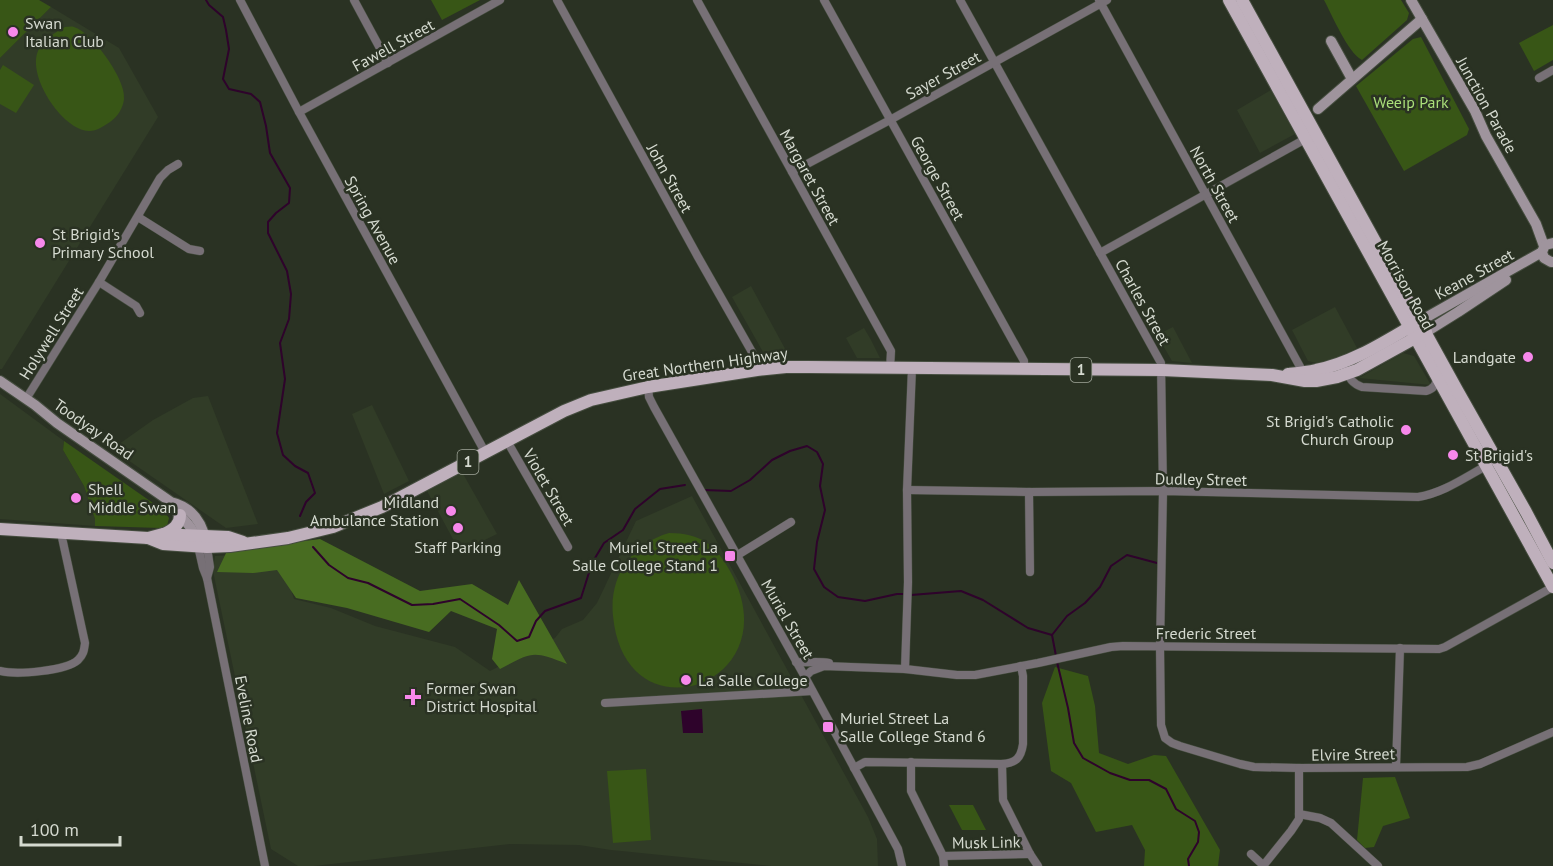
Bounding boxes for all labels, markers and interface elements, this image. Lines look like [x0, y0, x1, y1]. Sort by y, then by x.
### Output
place label: Swan Italian Club [25, 13, 104, 51]
street label: Fawell Street [349, 14, 438, 76]
marker: Swan Italian Club [6, 25, 20, 39]
street label: Sayer Street [902, 46, 984, 104]
street label: Junction Parade [1452, 52, 1522, 157]
park label: Weeip Park [1373, 92, 1449, 112]
street label: Margaret Street [775, 125, 845, 229]
street label: George Street [907, 132, 970, 224]
street label: John Street [642, 139, 697, 217]
street label: North Street [1186, 142, 1245, 226]
street label: Spring Avenue [341, 172, 405, 268]
place label: St Brigid's Primary School [52, 224, 154, 262]
marker: St Brigid's Primary School [33, 236, 47, 250]
street label: Morrison Road [1373, 237, 1439, 333]
street label: Keane Street [1431, 244, 1517, 304]
street label: Charles Street [1111, 255, 1175, 349]
street label: Holywell Street [15, 282, 88, 383]
street label: Great Northern Highway [621, 342, 789, 385]
place label: Landgate [1453, 347, 1516, 367]
marker: Landgate [1521, 350, 1535, 364]
road number: 1 [1070, 358, 1092, 382]
street label: Toodyay Road [50, 394, 138, 464]
place label: St Brigid's Catholic Church Group [1266, 411, 1394, 449]
marker: St Brigid's Catholic Church Group [1399, 423, 1413, 437]
street label: Violet Street [519, 444, 579, 529]
place label: St Brigid's [1465, 445, 1533, 465]
marker: St Brigid's [1446, 448, 1460, 462]
road number: 1 [458, 450, 478, 474]
street label: Dudley Street [1155, 468, 1248, 490]
place label: Shell Middle Swan [88, 479, 176, 517]
marker: Shell Middle Swan [69, 491, 83, 505]
place label: Midland Ambulance Station [310, 492, 439, 530]
marker: Midland Ambulance Station [444, 504, 458, 518]
marker: Staff Parking [451, 521, 465, 535]
place label: Staff Parking [414, 537, 502, 557]
place label: Muriel Street La Salle College Stand 1 [572, 537, 718, 575]
marker: Muriel Street La Salle College Stand 1 [723, 549, 737, 563]
street label: Muriel Street [757, 575, 819, 663]
street label: Frederic Street [1156, 623, 1257, 643]
place label: La Salle College [698, 670, 808, 690]
marker: La Salle College [679, 673, 693, 687]
street label: Eveline Road [231, 674, 267, 764]
place label: Former Swan District Hospital [426, 678, 537, 716]
marker: Former Swan District Hospital [404, 688, 422, 706]
place label: Muriel Street La Salle College Stand 6 [840, 708, 986, 746]
marker: Muriel Street La Salle College Stand 6 [821, 720, 835, 734]
street label: Elvire Street [1311, 743, 1396, 765]
scale bar [21, 809, 120, 847]
text: 100 m [30, 818, 79, 841]
street label: Musk Link [952, 831, 1021, 853]

